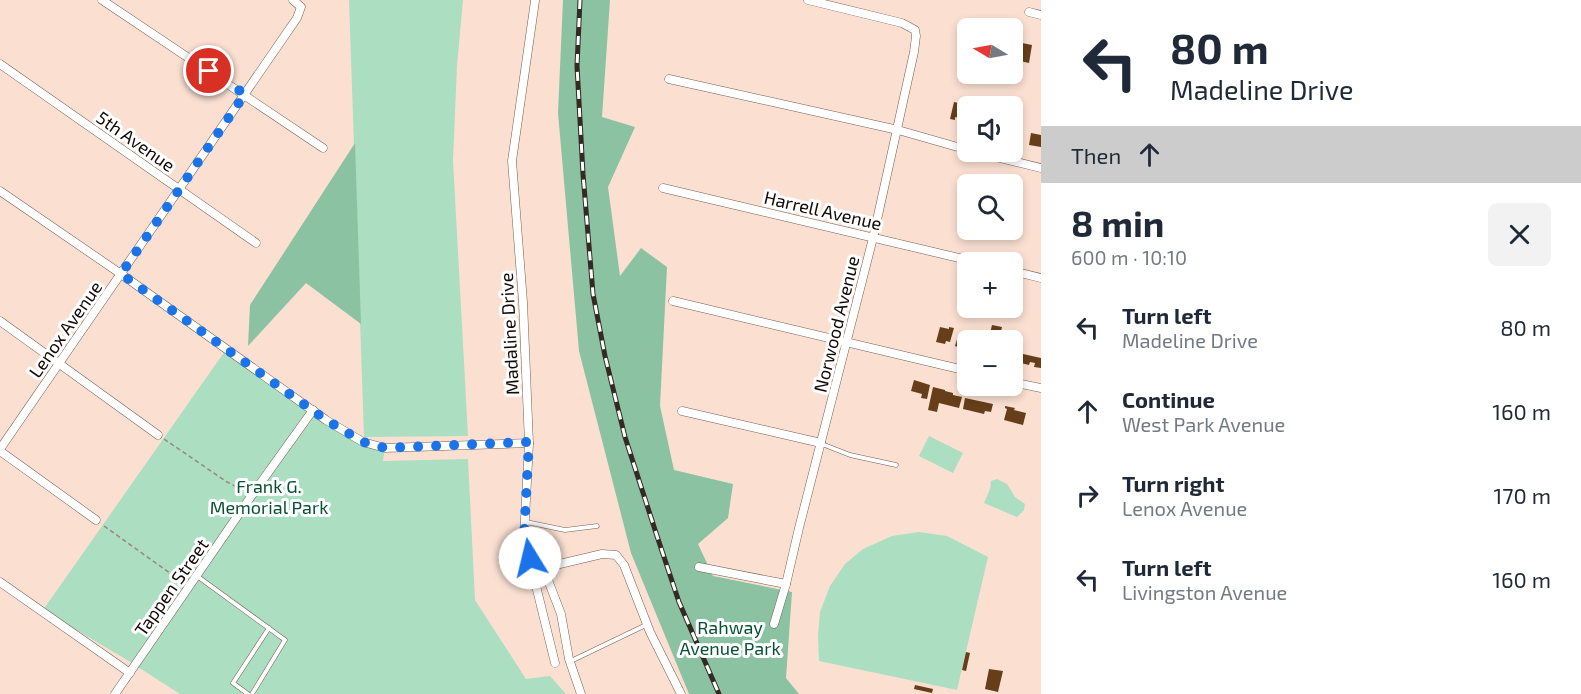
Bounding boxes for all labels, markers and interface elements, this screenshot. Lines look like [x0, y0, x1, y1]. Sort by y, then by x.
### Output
north arrow [957, 18, 1023, 84]
map controls [957, 18, 1023, 396]
text: 80 m [1170, 22, 1269, 72]
icon: left [1071, 24, 1149, 102]
pin [183, 45, 234, 96]
icon: arrive [192, 54, 225, 87]
text: Madeline Drive [1170, 73, 1354, 105]
button: sound [957, 96, 1023, 162]
street label: 5th Avenue [92, 106, 180, 176]
icon: ahead [1133, 138, 1166, 171]
text: Then [1071, 142, 1121, 168]
button: search [957, 174, 1023, 240]
street label: Harrell Avenue [762, 186, 884, 234]
text: 8 min [1071, 201, 1165, 244]
button: close [1488, 203, 1551, 266]
text: 600 m · 10:10 [1071, 245, 1187, 269]
button: + [957, 252, 1023, 318]
street label: Norwood Avenue [808, 254, 864, 394]
street label: Madaline Drive [495, 272, 523, 396]
street label: Lenox Avenue [24, 276, 106, 382]
text: Turn left [1122, 302, 1211, 328]
icon: left [1071, 311, 1104, 344]
text: 80 m [1500, 314, 1551, 340]
text: Madeline Drive [1122, 328, 1258, 352]
button: − [957, 330, 1023, 396]
text: Continue [1122, 386, 1215, 412]
icon: ahead [1071, 395, 1104, 428]
text: 160 m [1492, 398, 1551, 424]
text: West Park Avenue [1122, 412, 1285, 436]
text: Turn right [1122, 470, 1224, 496]
park label: Frank G. Memorial Park [210, 475, 328, 518]
icon: right [1071, 479, 1104, 512]
text: 170 m [1494, 482, 1551, 508]
text: Lenox Avenue [1122, 496, 1247, 520]
position arrow [498, 526, 562, 590]
street label: Tappen Street [129, 534, 213, 640]
text: Turn left [1122, 554, 1211, 580]
icon: left [1071, 563, 1104, 596]
text: 160 m [1492, 566, 1551, 592]
text: Livingston Avenue [1122, 580, 1287, 604]
park label: Rahway Avenue Park [679, 616, 781, 659]

